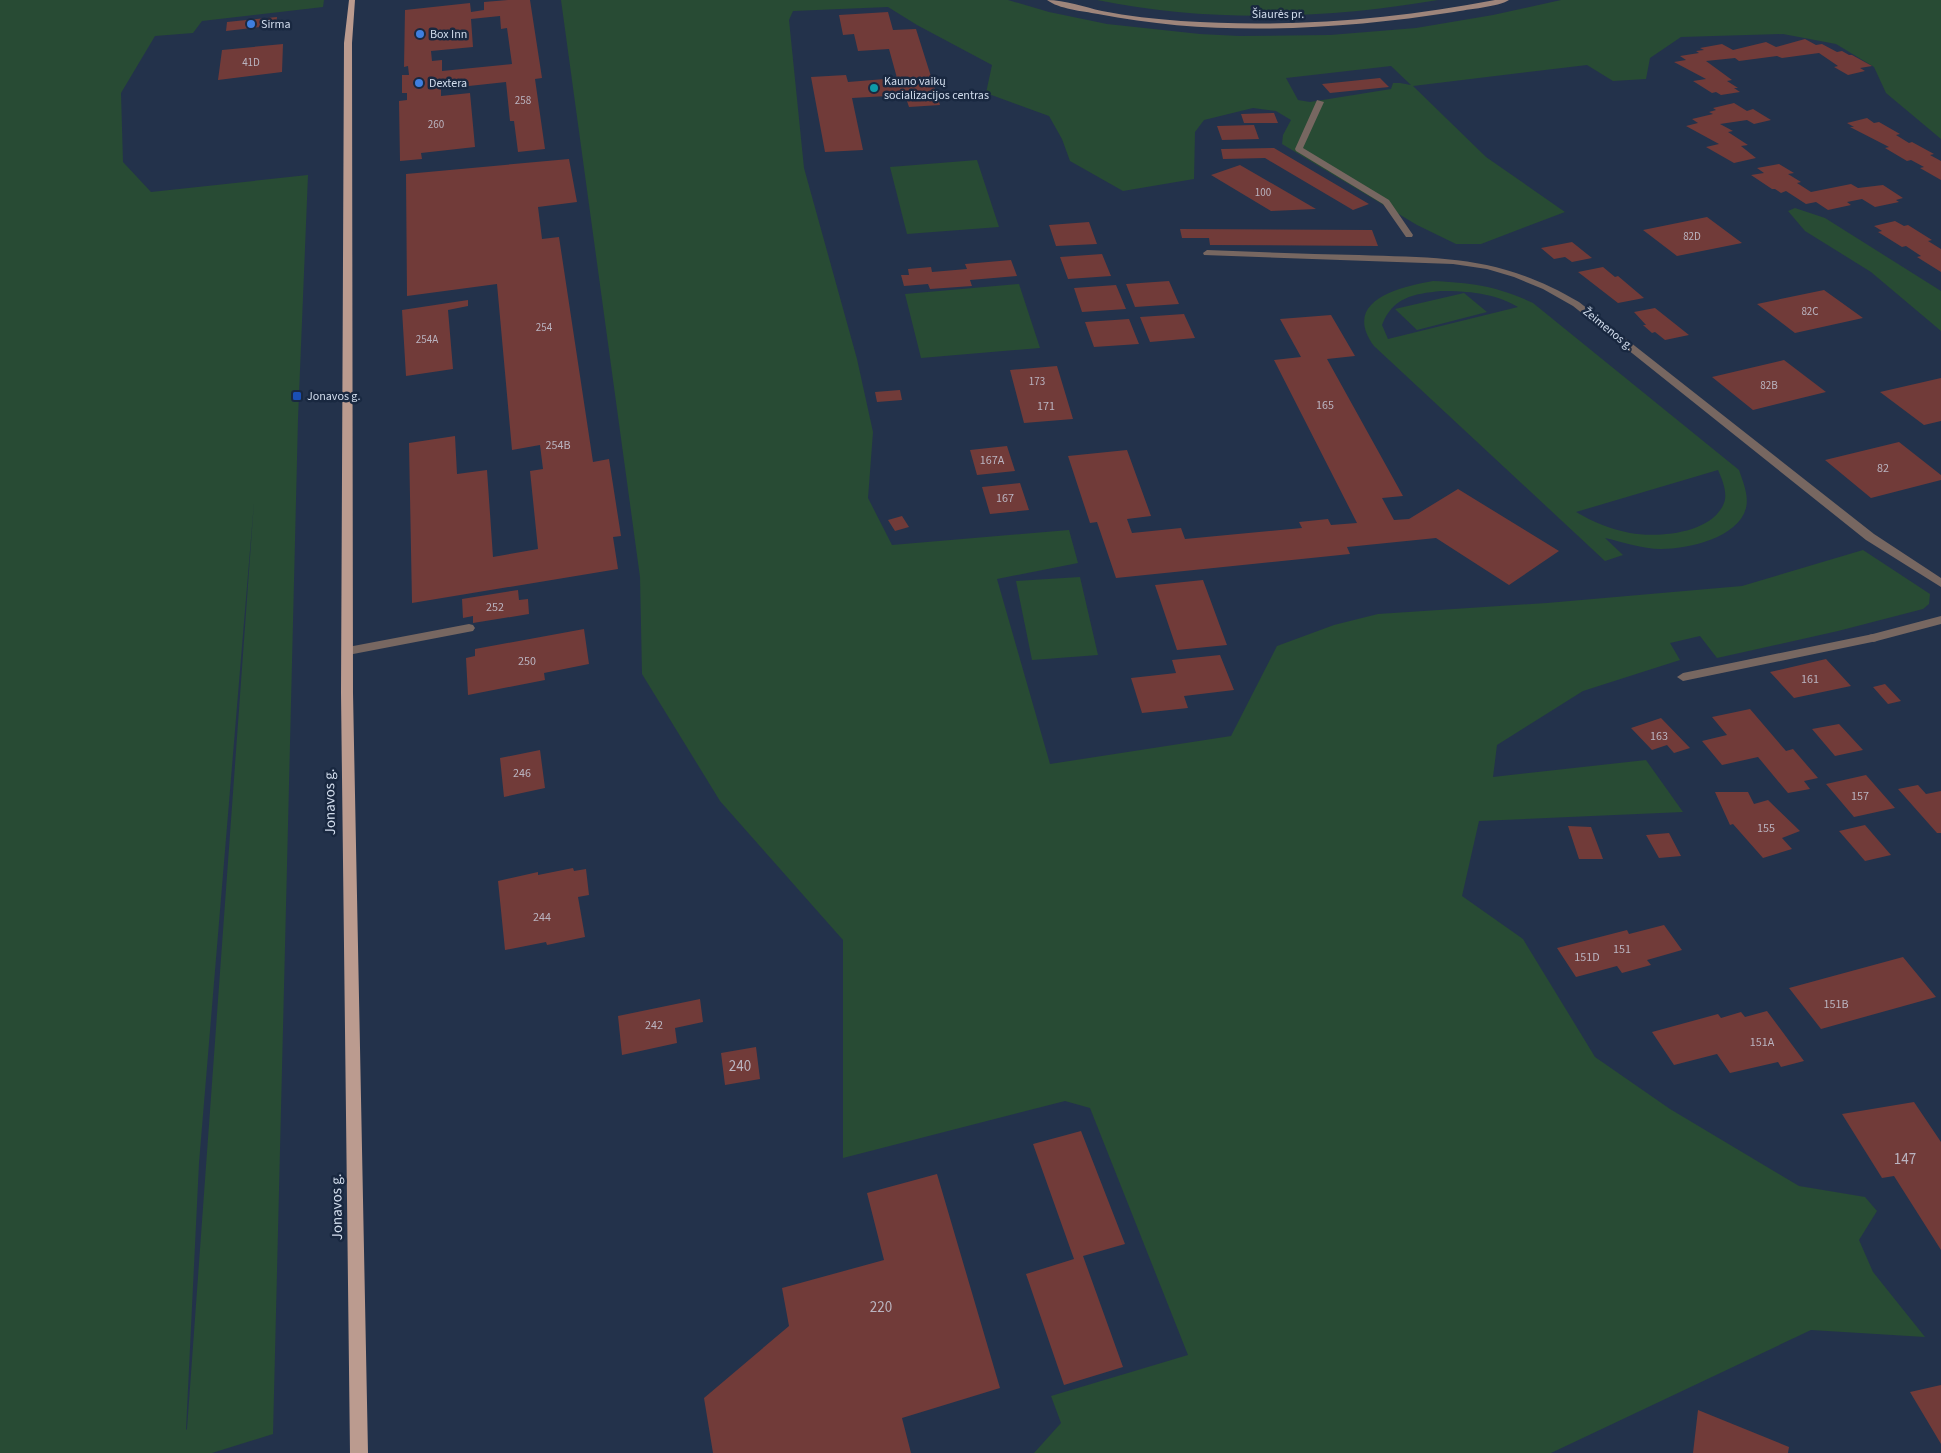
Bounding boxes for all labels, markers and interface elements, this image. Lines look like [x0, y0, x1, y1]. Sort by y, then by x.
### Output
street label: Šiaurės pr. [1252, 6, 1304, 23]
place label: Sirma [261, 16, 291, 33]
marker: Sirma [245, 18, 257, 30]
place label: Box Inn [430, 26, 467, 43]
marker: Box Inn [414, 28, 426, 40]
house number: 41D [242, 55, 260, 70]
place label: Kauno vaikų socializacijos centras [884, 73, 989, 104]
place label: Dextera [429, 75, 467, 92]
marker: Dextera [413, 77, 425, 89]
marker: Kauno vaikų socializacijos centras [868, 82, 880, 94]
house number: 258 [515, 93, 532, 108]
house number: 260 [428, 117, 444, 132]
house number: 100 [1255, 185, 1271, 200]
house number: 82D [1683, 229, 1701, 244]
street label: Žeimenos g. [1579, 303, 1637, 355]
house number: 82C [1801, 304, 1819, 319]
house number: 254 [536, 320, 553, 335]
house number: 254A [416, 332, 438, 347]
house number: 173 [1029, 374, 1045, 389]
house number: 82B [1760, 378, 1778, 393]
place label: Jonavos g. [307, 388, 360, 405]
marker: Jonavos g. [291, 390, 303, 402]
house number: 165 [1316, 397, 1334, 414]
house number: 171 [1037, 398, 1055, 415]
house number: 254B [546, 437, 570, 454]
house number: 167A [980, 452, 1005, 469]
house number: 82 [1877, 460, 1889, 477]
house number: 167 [996, 490, 1014, 507]
house number: 252 [486, 599, 504, 616]
house number: 250 [518, 653, 536, 670]
house number: 161 [1801, 671, 1819, 688]
house number: 163 [1650, 728, 1668, 745]
house number: 246 [513, 765, 531, 782]
street label: Jonavos g. [319, 768, 341, 836]
house number: 157 [1851, 788, 1869, 805]
house number: 155 [1757, 820, 1775, 837]
house number: 244 [533, 909, 551, 926]
house number: 151 [1613, 941, 1631, 958]
house number: 151D [1574, 949, 1600, 966]
house number: 151B [1824, 996, 1848, 1013]
house number: 242 [645, 1017, 663, 1034]
house number: 151A [1750, 1034, 1775, 1051]
house number: 240 [729, 1056, 751, 1077]
house number: 147 [1894, 1149, 1916, 1170]
street label: Jonavos g. [326, 1173, 348, 1241]
house number: 220 [870, 1297, 892, 1318]

